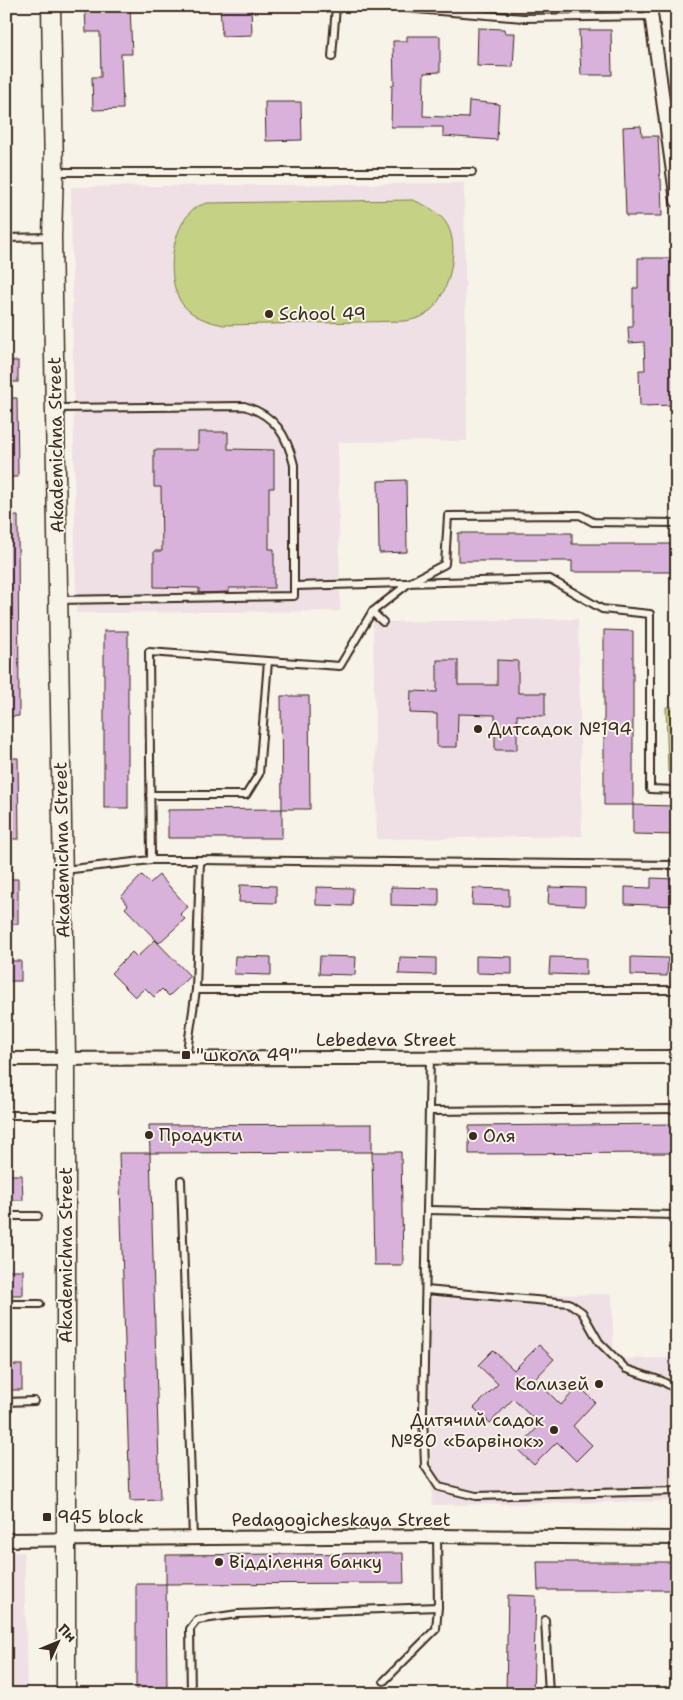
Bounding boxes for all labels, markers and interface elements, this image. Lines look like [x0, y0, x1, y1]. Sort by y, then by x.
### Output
place label: School 49 [279, 302, 366, 326]
marker: School 49 [263, 308, 275, 320]
street label: Akademichna Street [42, 357, 70, 533]
place label: Дитсадок №194 [488, 717, 632, 741]
marker: Дитсадок №194 [472, 723, 484, 735]
street label: Akademichna Street [48, 762, 76, 938]
street label: Lebedeva Street [316, 1028, 456, 1052]
place label: "школа 49" [196, 1043, 298, 1067]
marker: "школа 49" [180, 1049, 192, 1061]
place label: Продукти [159, 1123, 243, 1147]
place label: Оля [483, 1124, 516, 1148]
marker: Продукти [143, 1129, 155, 1141]
marker: Оля [467, 1130, 479, 1142]
street label: Akademichna Street [54, 1167, 78, 1343]
place label: Колизей [515, 1372, 589, 1396]
marker: Колизей [593, 1378, 605, 1390]
place label: Дитячий садок №80 «Барвінок» [391, 1408, 544, 1453]
marker: Дитячий садок №80 «Барвінок» [548, 1424, 560, 1436]
place label: 945 block [57, 1505, 144, 1529]
street label: Pedagogicheskaya Street [231, 1508, 451, 1532]
marker: 945 block [41, 1511, 53, 1523]
place label: Відділення банку [229, 1550, 382, 1574]
marker: Відділення банку [213, 1556, 225, 1568]
north arrow [32, 1618, 82, 1668]
text: Пн [54, 1620, 80, 1646]

